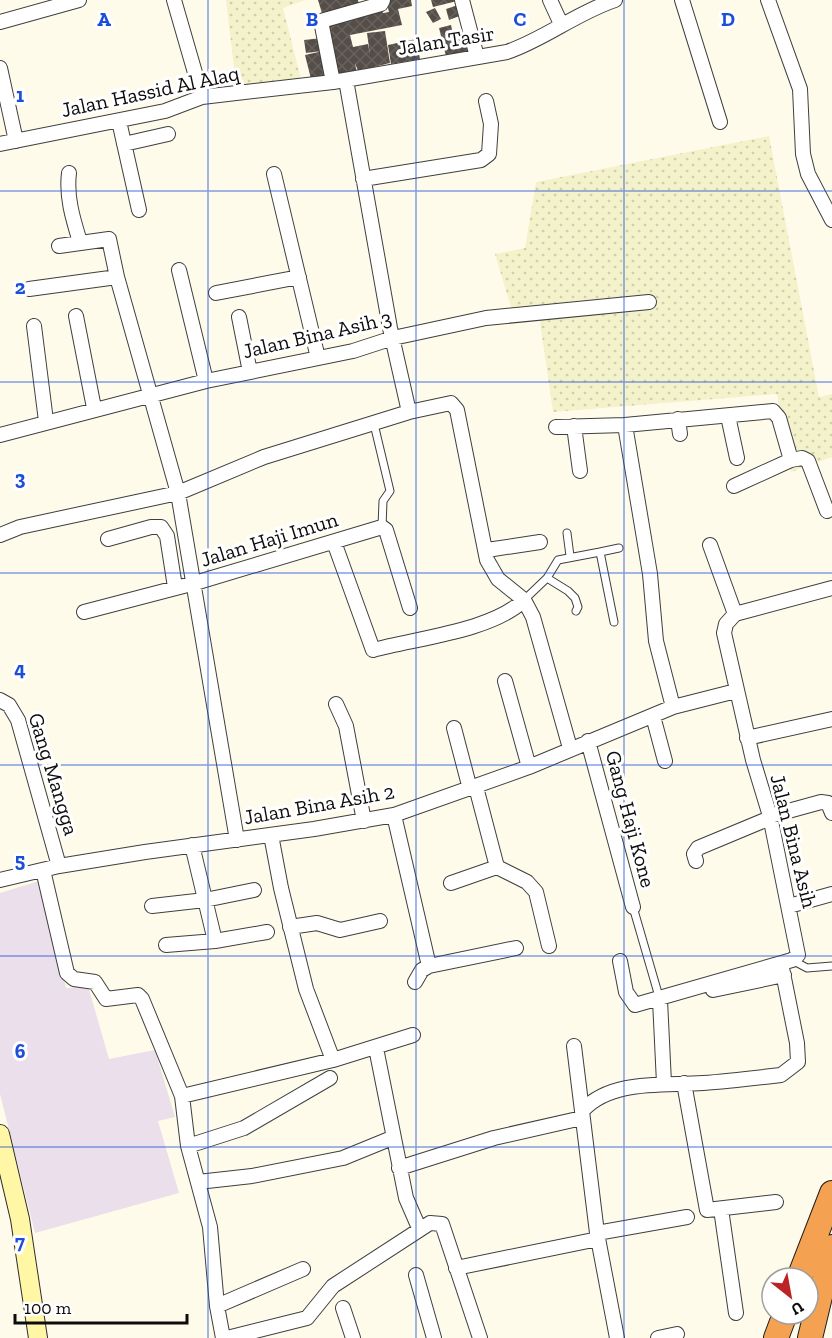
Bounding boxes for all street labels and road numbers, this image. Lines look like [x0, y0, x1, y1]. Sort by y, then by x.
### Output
street label: Jalan Tasir [396, 20, 496, 60]
street label: Jalan Hassid Al Alaq [59, 60, 242, 122]
street label: Jalan Bina Asih 3 [240, 305, 394, 363]
street label: Jalan Haji Imun [197, 506, 341, 573]
street label: Gang Mangga [24, 710, 84, 838]
street label: Gang Haji Kone [600, 748, 661, 890]
street label: Jalan Bina Asih [765, 772, 823, 911]
street label: Jalan Bina Asih 2 [242, 778, 396, 830]

